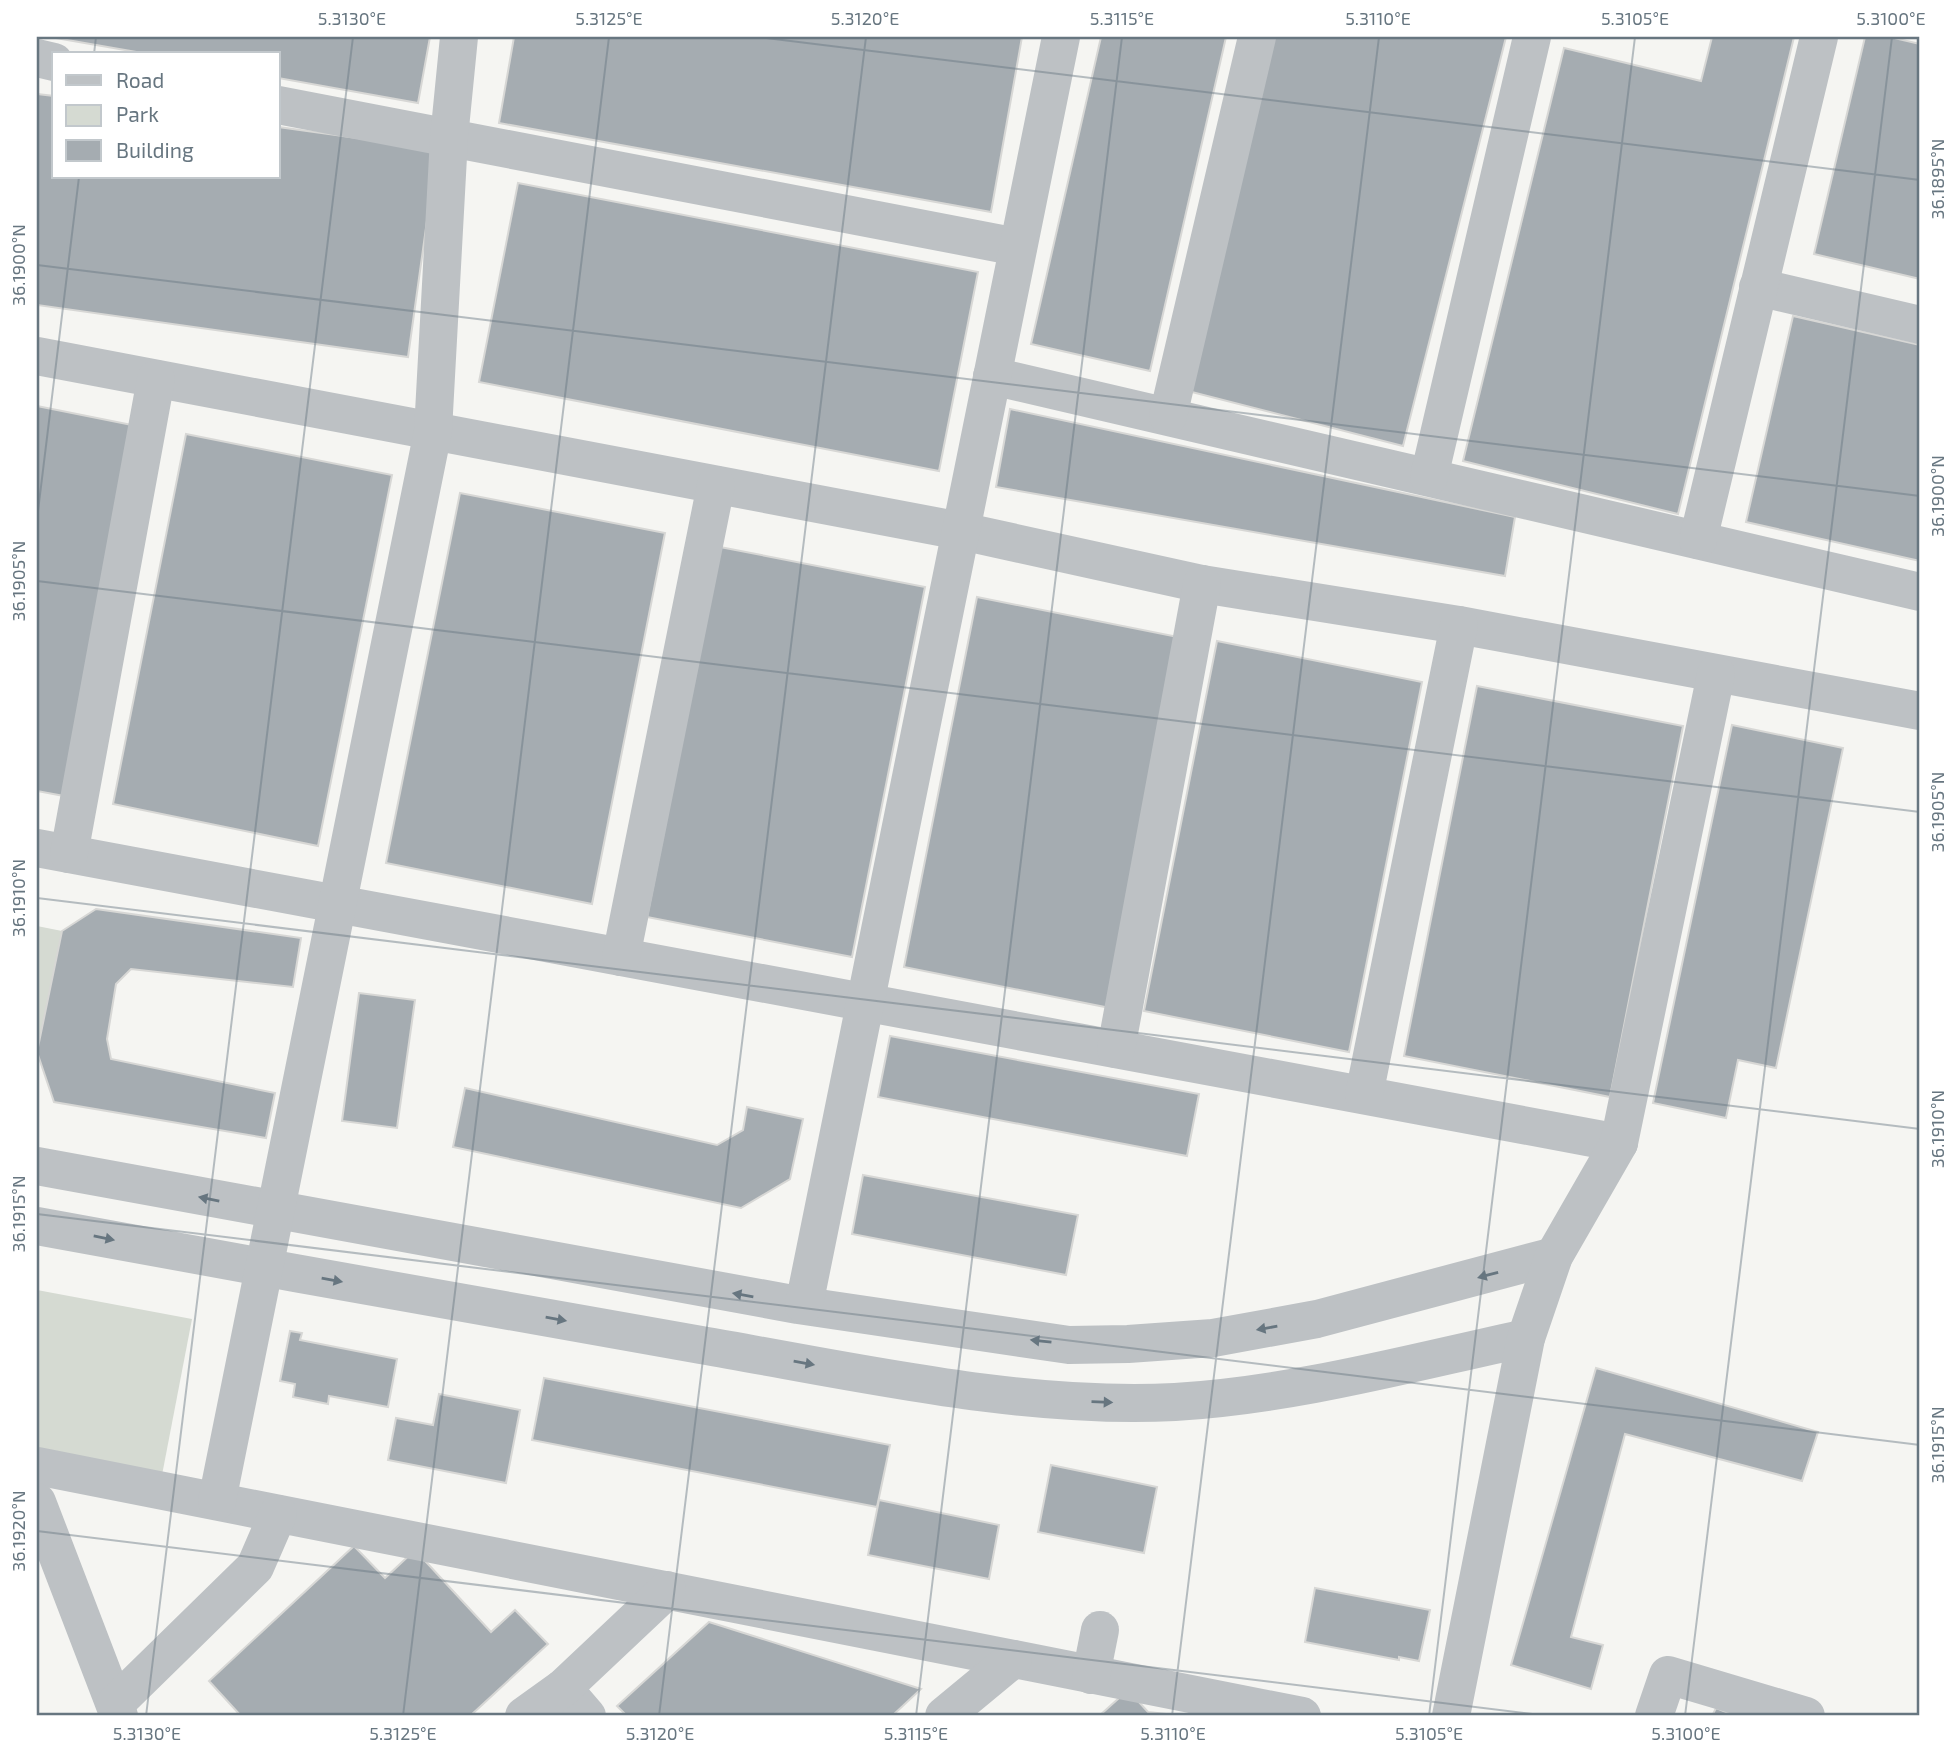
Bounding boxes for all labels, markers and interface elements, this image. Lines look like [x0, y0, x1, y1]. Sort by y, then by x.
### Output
text: 5.3130°E [318, 7, 386, 29]
text: 5.3125°E [575, 7, 643, 29]
text: 5.3120°E [831, 7, 899, 29]
text: 5.3115°E [1090, 7, 1154, 29]
text: 5.3110°E [1345, 7, 1411, 29]
text: 5.3105°E [1601, 7, 1669, 29]
text: 5.3100°E [1856, 7, 1926, 29]
legend [52, 52, 280, 178]
text: Road [116, 67, 164, 92]
text: Park [116, 101, 159, 126]
text: Building [116, 137, 194, 162]
text: 36.1895°N [1926, 139, 1948, 219]
text: 36.1900°N [7, 224, 29, 306]
text: 36.1900°N [1926, 455, 1948, 537]
text: 36.1905°N [7, 541, 29, 621]
text: 36.1905°N [1926, 772, 1948, 852]
text: 36.1910°N [7, 859, 29, 937]
text: 36.1910°N [1926, 1090, 1948, 1168]
text: 36.1915°N [7, 1175, 29, 1253]
one-way arrow [198, 1193, 220, 1204]
one-way arrow [93, 1233, 115, 1244]
one-way arrow [1477, 1270, 1499, 1281]
one-way arrow [321, 1275, 343, 1286]
one-way arrow [732, 1289, 754, 1300]
one-way arrow [545, 1314, 567, 1325]
one-way arrow [1256, 1323, 1278, 1334]
one-way arrow [1030, 1336, 1052, 1347]
one-way arrow [793, 1358, 815, 1369]
one-way arrow [1091, 1396, 1113, 1407]
text: 36.1915°N [1926, 1406, 1948, 1484]
text: 36.1920°N [7, 1490, 29, 1572]
text: 5.3130°E [113, 1722, 181, 1744]
text: 5.3125°E [369, 1722, 437, 1744]
text: 5.3120°E [626, 1722, 694, 1744]
text: 5.3115°E [884, 1722, 948, 1744]
text: 5.3110°E [1140, 1722, 1206, 1744]
text: 5.3105°E [1395, 1722, 1463, 1744]
text: 5.3100°E [1651, 1722, 1721, 1744]

